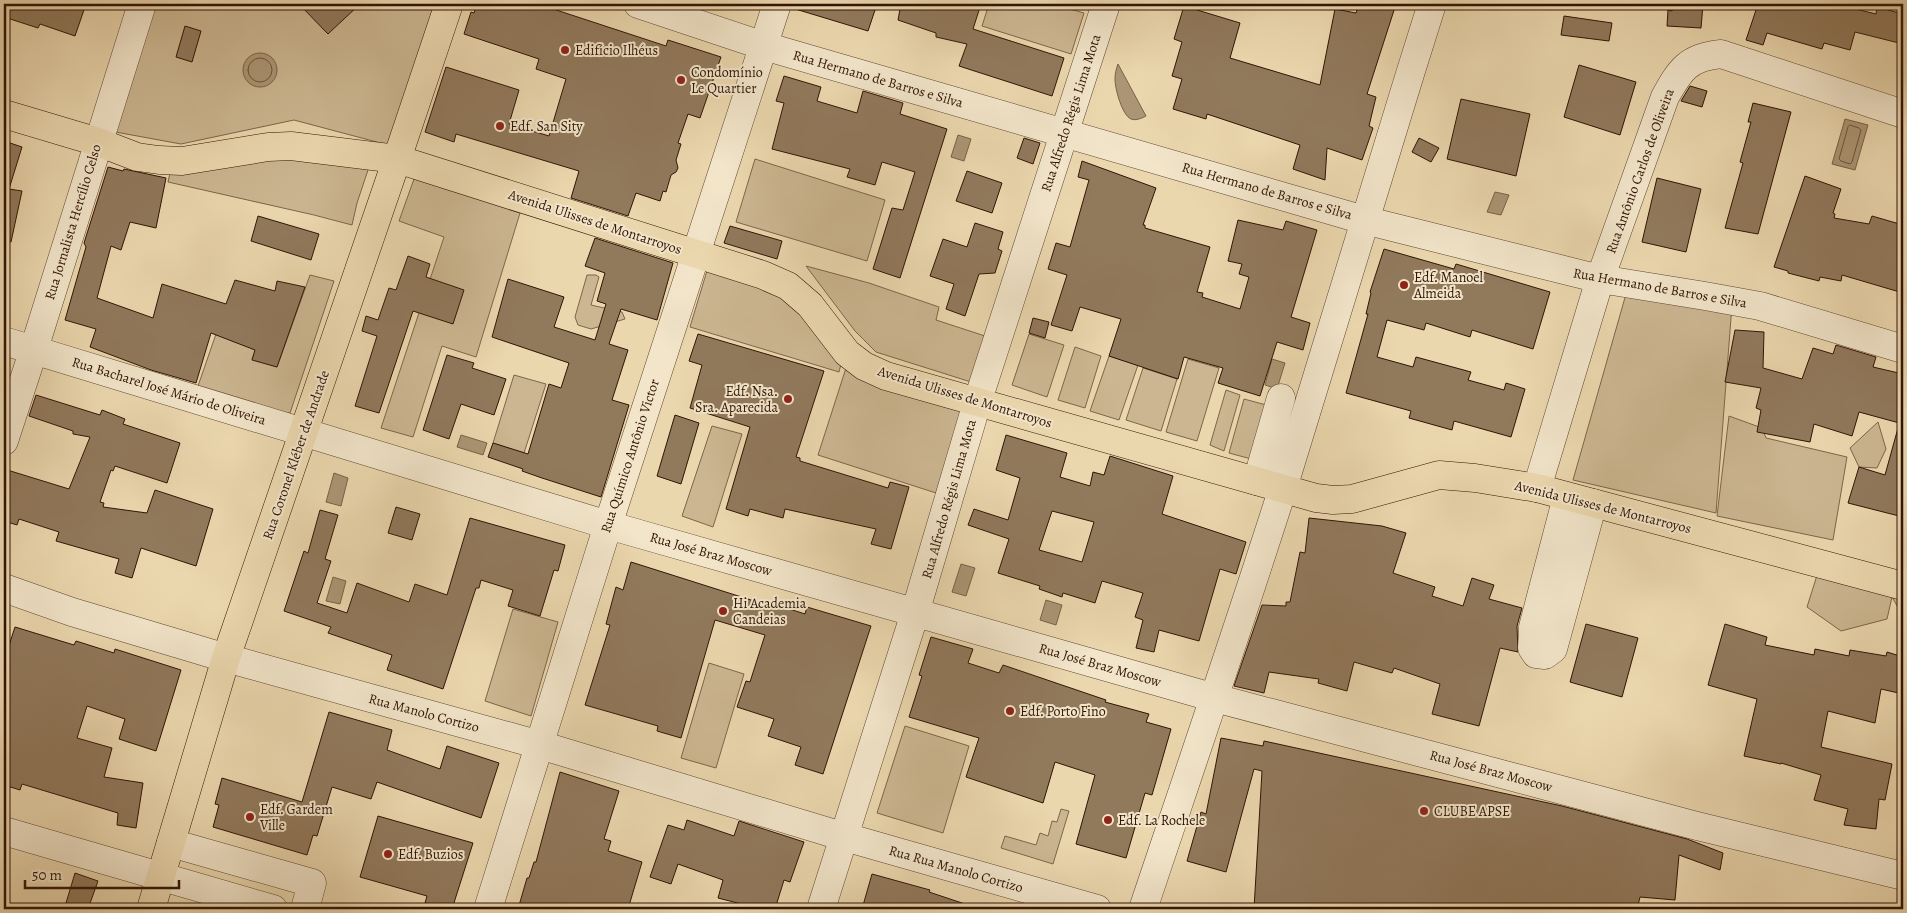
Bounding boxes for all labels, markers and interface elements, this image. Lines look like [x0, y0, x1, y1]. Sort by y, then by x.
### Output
street label: Rua Alfredo Régis Lima Mota [1036, 31, 1106, 194]
place label: Edifício Ilhéus [575, 41, 658, 60]
marker: Edifício Ilhéus [559, 44, 571, 56]
street label: Rua Hermano de Barros e Silva [791, 46, 966, 113]
place label: Condomínio Le Quartier [691, 63, 763, 98]
marker: Condomínio Le Quartier [675, 74, 687, 86]
street label: Rua Antônio Carlos de Oliveira [1601, 85, 1679, 256]
place label: Edf. San Sity [510, 117, 583, 136]
marker: Edf. San Sity [494, 120, 506, 132]
street label: Rua Jornalista Hercílio Celso [40, 142, 106, 302]
street label: Rua Hermano de Barros e Silva [1180, 158, 1355, 225]
street label: Avenida Ulisses de Montarroyos [505, 185, 684, 259]
street label: Rua Hermano de Barros e Silva [1572, 263, 1749, 313]
place label: Edf. Manoel Almeida [1413, 268, 1484, 303]
marker: Edf. Manoel Almeida [1398, 279, 1410, 291]
street label: Rua Bacharel José Mário de Oliveira [70, 352, 269, 430]
street label: Avenida Ulisses de Montarroyos [875, 361, 1054, 433]
street label: Rua Coronel Kléber de Andrade [258, 368, 334, 542]
street label: Rua Químico Antônio Victor [596, 376, 664, 535]
place label: Edf. Nsa. Sra. Aparecida [695, 382, 778, 417]
marker: Edf. Nsa. Sra. Aparecida [782, 393, 794, 405]
street label: Rua Alfredo Régis Lima Mota [917, 417, 981, 581]
street label: Avenida Ulisses de Montarroyos [1512, 476, 1693, 538]
street label: Rua José Braz Moscow [648, 527, 774, 581]
place label: Hi Academia Candeias [733, 594, 807, 629]
marker: Hi Academia Candeias [717, 605, 729, 617]
street label: Rua José Braz Moscow [1037, 638, 1163, 692]
street label: Rua Manolo Cortizo [367, 689, 481, 737]
place label: Edf. Porto Fino [1020, 702, 1106, 721]
marker: Edf. Porto Fino [1004, 705, 1016, 717]
street label: Rua José Braz Moscow [1428, 745, 1555, 797]
place label: Edf. Gardem Ville [259, 800, 333, 835]
place label: CLUBE APSE [1434, 802, 1510, 821]
marker: CLUBE APSE [1418, 805, 1430, 817]
marker: Edf. Gardem Ville [244, 811, 256, 823]
place label: Edf. La Rochele [1118, 811, 1205, 830]
marker: Edf. La Rochele [1102, 814, 1114, 826]
street label: Rua Rua Manolo Cortizo [887, 841, 1025, 897]
place label: Edf. Buzios [398, 845, 463, 864]
marker: Edf. Buzios [382, 848, 394, 860]
scale bar [25, 858, 179, 890]
text: 50 m [32, 865, 62, 885]

